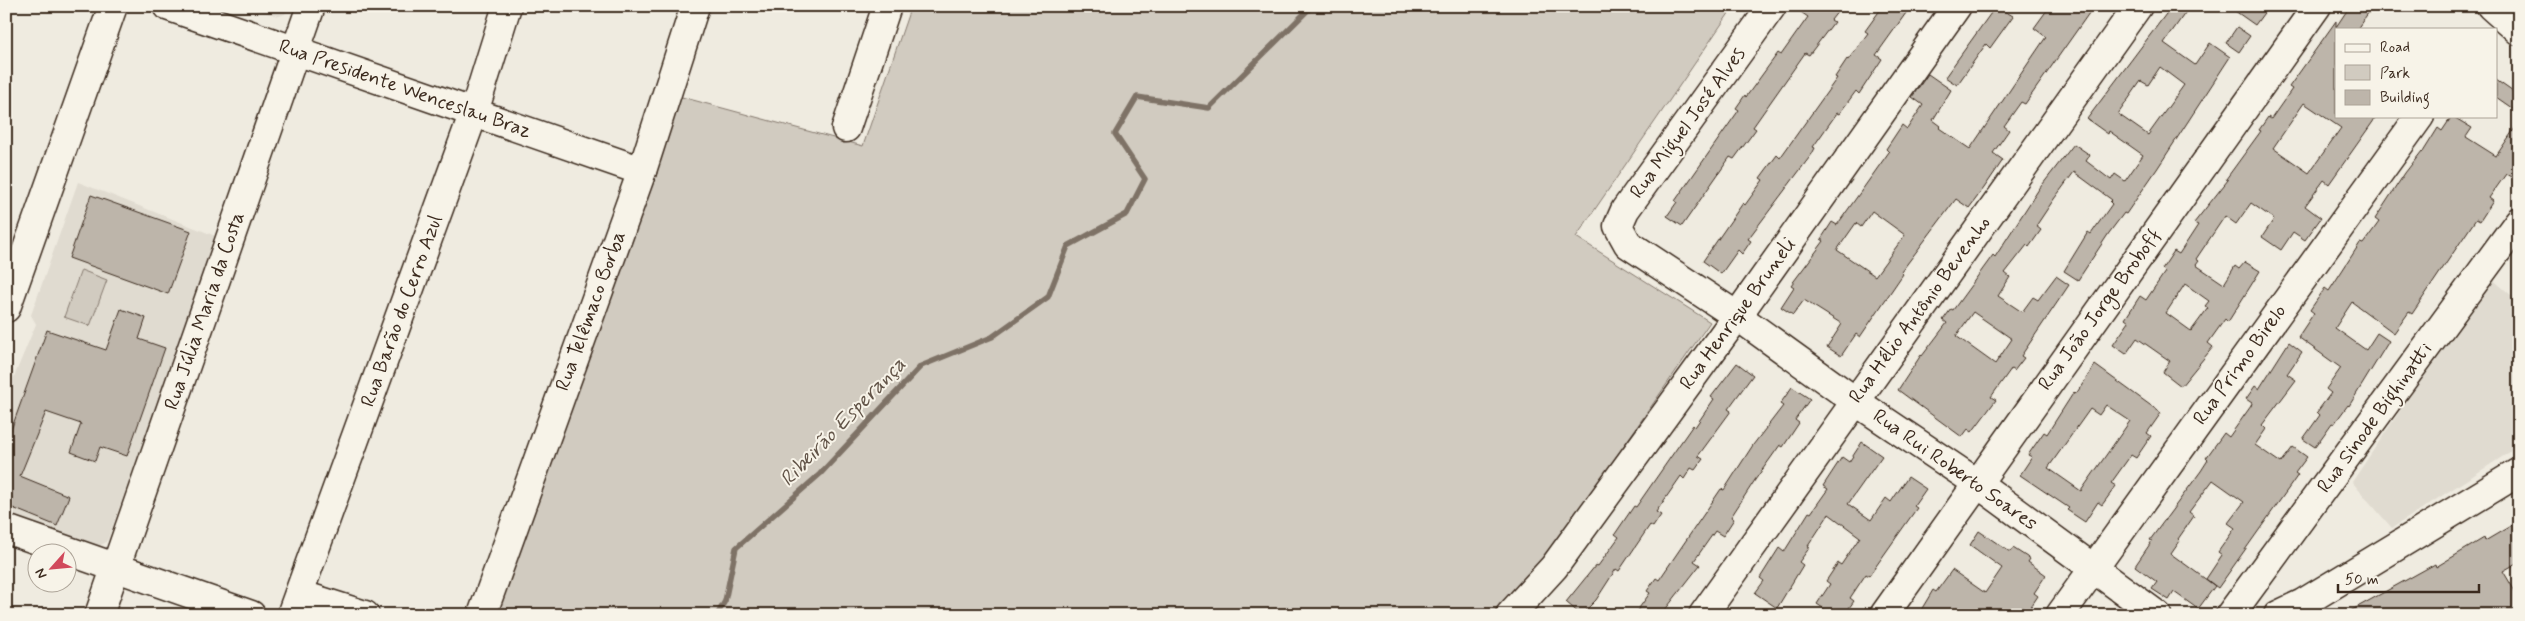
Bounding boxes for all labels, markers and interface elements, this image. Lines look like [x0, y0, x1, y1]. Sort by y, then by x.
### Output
legend [2335, 28, 2498, 118]
street label: Rua Presidente Wenceslau Braz [275, 33, 535, 145]
text: Road [2380, 38, 2410, 58]
street label: Rua Miguel José Alves [1624, 42, 1754, 205]
text: Park [2380, 64, 2410, 84]
text: Building [2380, 88, 2430, 109]
street label: Rua Júlia Maria da Costa [158, 208, 252, 414]
street label: Rua Barão do Cerro Azul [355, 211, 449, 411]
street label: Rua Hélio Antônio Bevenho [1843, 211, 1997, 409]
street label: Rua João Jorge Broboff [2032, 223, 2169, 397]
street label: Rua Telêmaco Borba [550, 227, 632, 395]
street label: Rua Henrique Bruneli [1674, 232, 1802, 396]
street label: Rua Primo Birelo [2187, 299, 2293, 431]
street label: Rua Sinode Bighinatti [2311, 337, 2440, 500]
water label: Ribeirão Esperança [774, 351, 912, 493]
street label: Rua Rui Roberto Soares [1867, 403, 2043, 537]
north arrow [28, 544, 78, 594]
scale bar [2338, 561, 2479, 593]
text: N [31, 565, 51, 582]
text: 50 m [2345, 570, 2379, 590]

